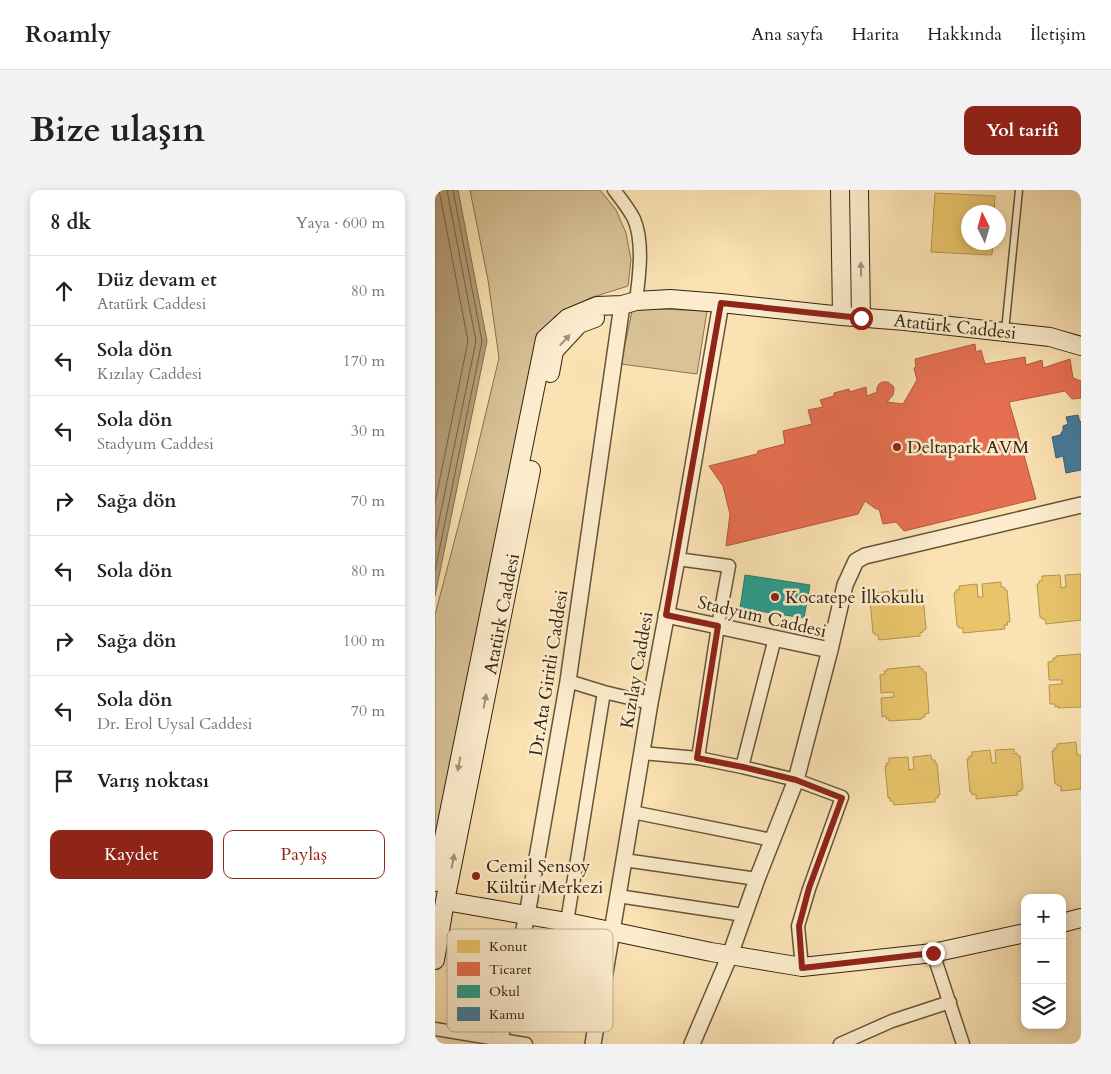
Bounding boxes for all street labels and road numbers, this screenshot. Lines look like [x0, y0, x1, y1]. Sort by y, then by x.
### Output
street label: Atatürk Caddesi [893, 308, 1017, 346]
street label: Atatürk Caddesi [478, 551, 526, 677]
street label: Dr.Ata Giritli Caddesi [524, 588, 574, 758]
street label: Stadyum Caddesi [695, 590, 829, 644]
street label: Kızılay Caddesi [614, 610, 660, 730]

